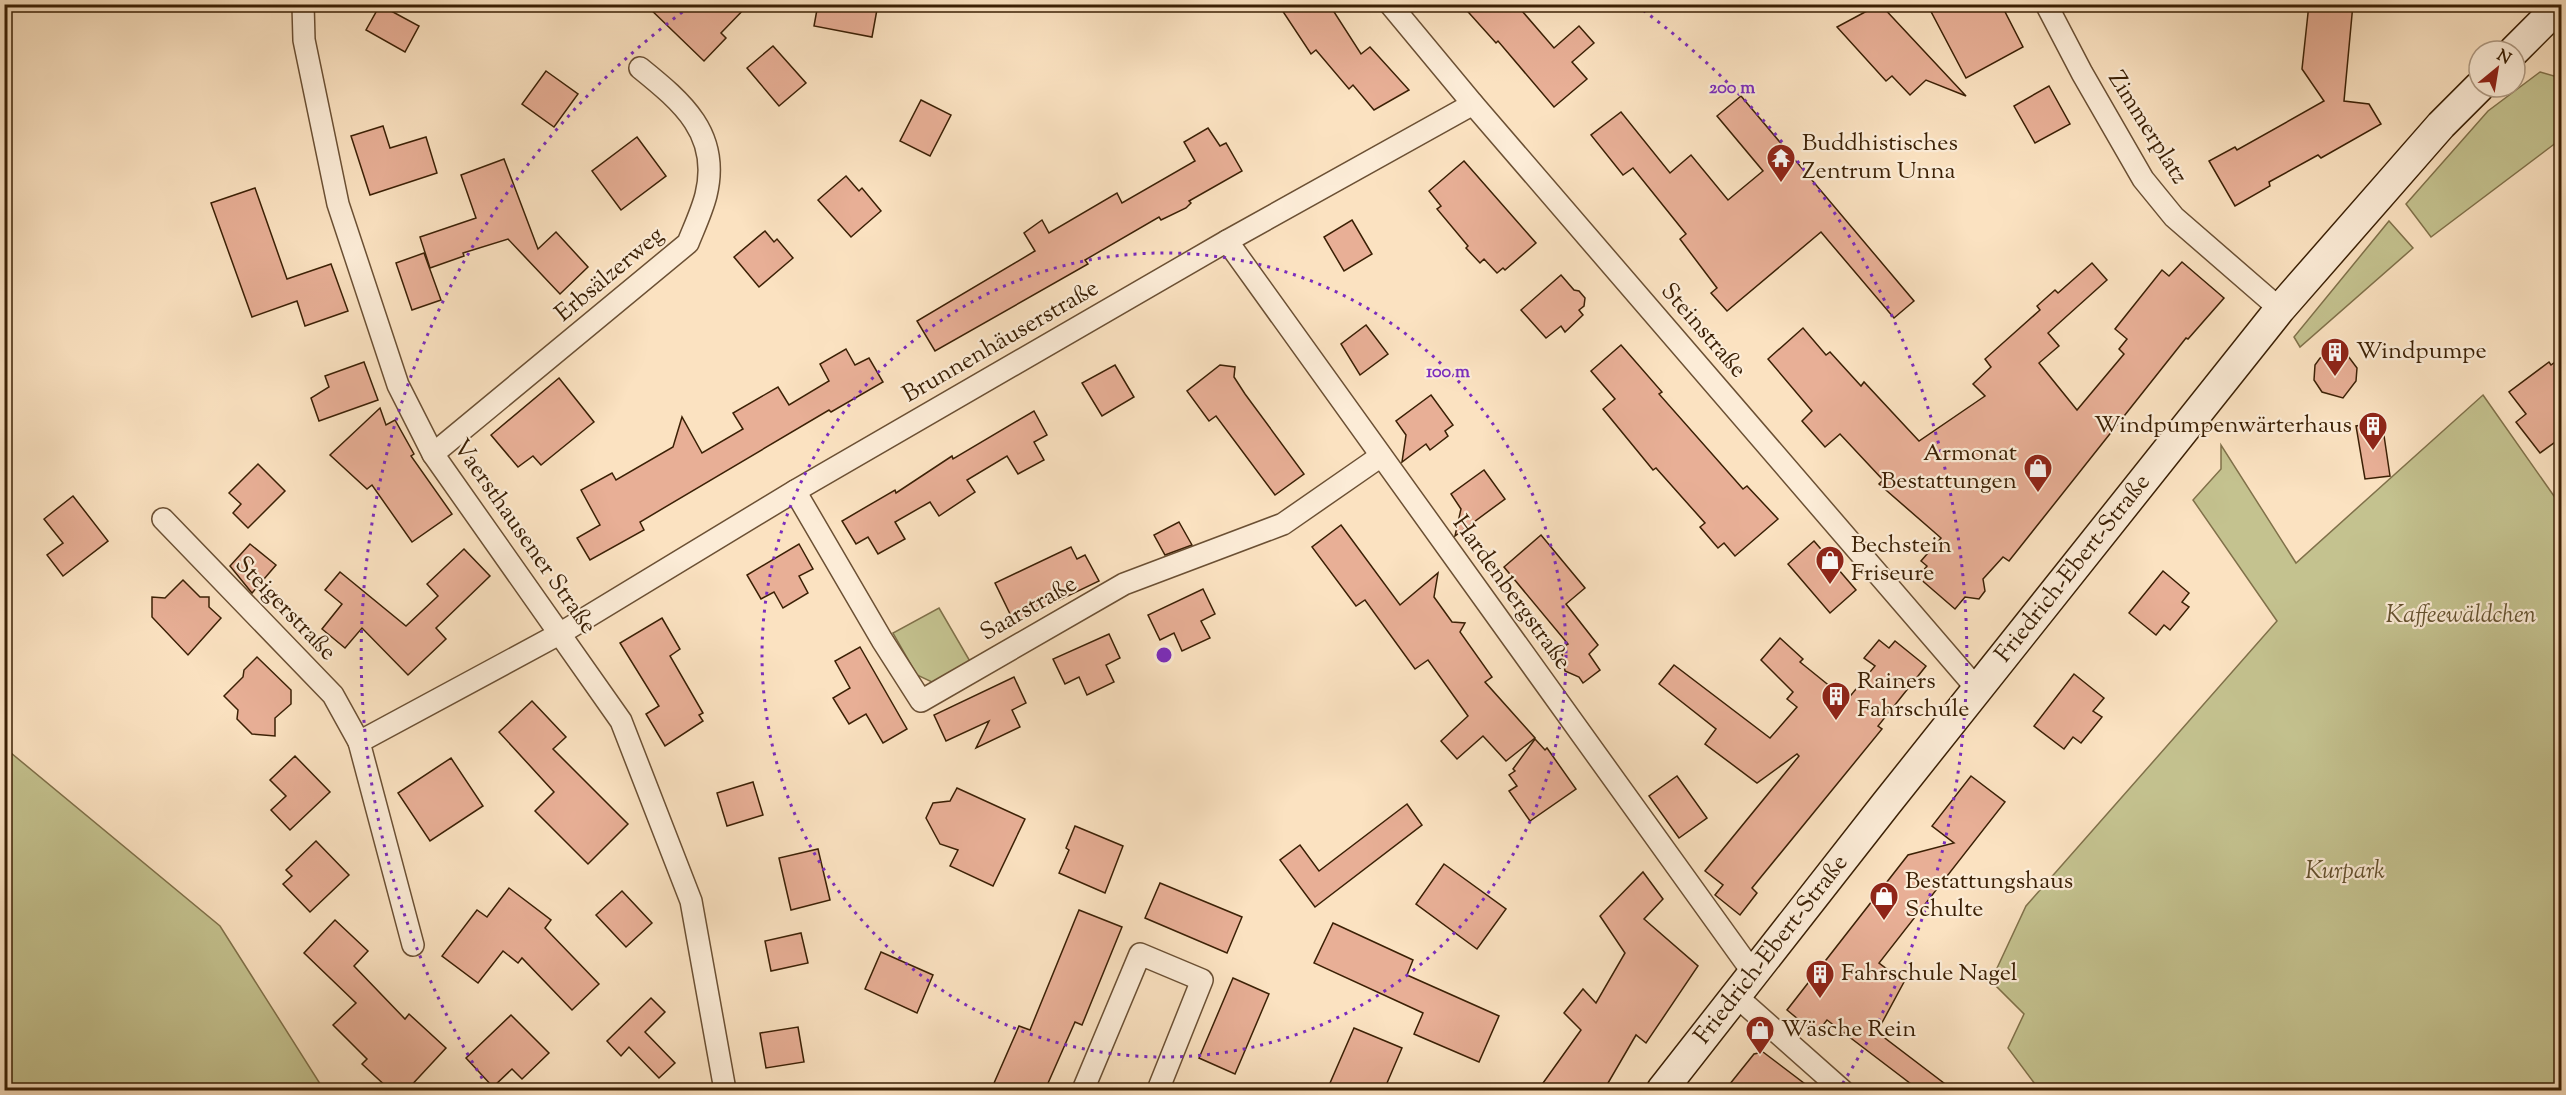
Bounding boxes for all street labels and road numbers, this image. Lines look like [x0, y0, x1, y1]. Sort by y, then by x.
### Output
street label: Zimmerplatz [2099, 65, 2195, 191]
street label: Erbsälzerweg [548, 219, 672, 331]
street label: Brunnenhäuserstraße [897, 272, 1105, 412]
street label: Steinstraße [1652, 276, 1754, 386]
street label: Vaersthausener Straße [444, 432, 604, 642]
street label: Friedrich-Ebert-Straße [1988, 467, 2159, 670]
street label: Hardenbergstraße [1443, 509, 1579, 677]
street label: Steigerstraße [226, 549, 344, 669]
street label: Saarstraße [974, 568, 1084, 650]
street label: Friedrich-Ebert-Straße [1687, 848, 1857, 1052]

